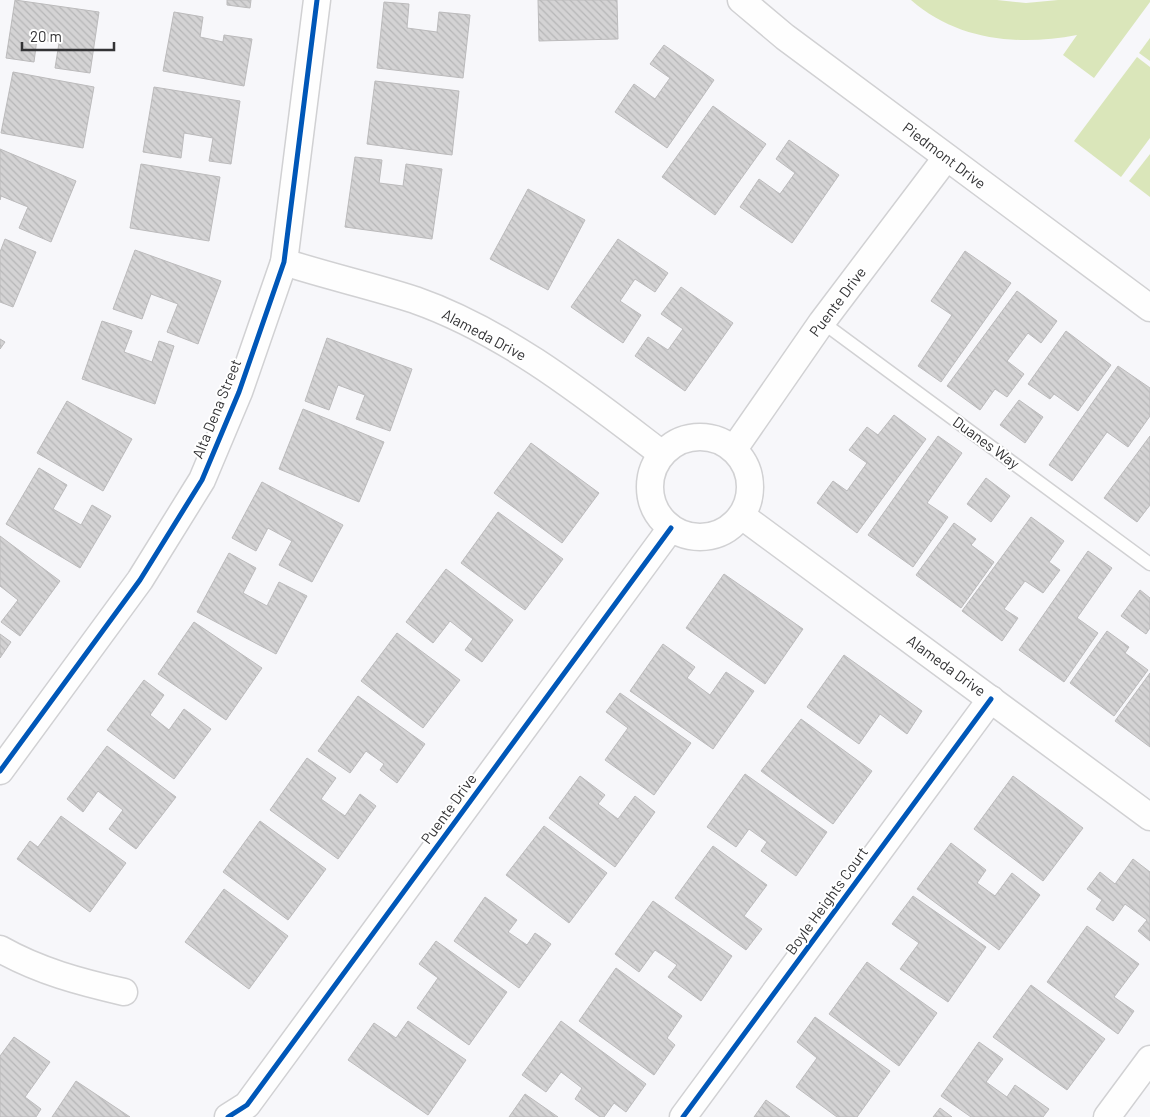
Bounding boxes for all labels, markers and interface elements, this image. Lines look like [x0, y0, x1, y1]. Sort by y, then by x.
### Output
scale bar [22, 20, 115, 52]
text: 20 m [30, 27, 62, 45]
street label: Piedmont Drive [900, 118, 990, 192]
street label: Puente Drive [805, 263, 869, 340]
street label: Alameda Drive [439, 304, 530, 364]
street label: Alta Dena Street [188, 356, 244, 461]
street label: Duanes Way [950, 412, 1023, 472]
street label: Alameda Drive [904, 631, 989, 700]
street label: Puente Drive [417, 770, 480, 847]
street label: Boyle Heights Court [781, 843, 871, 958]

